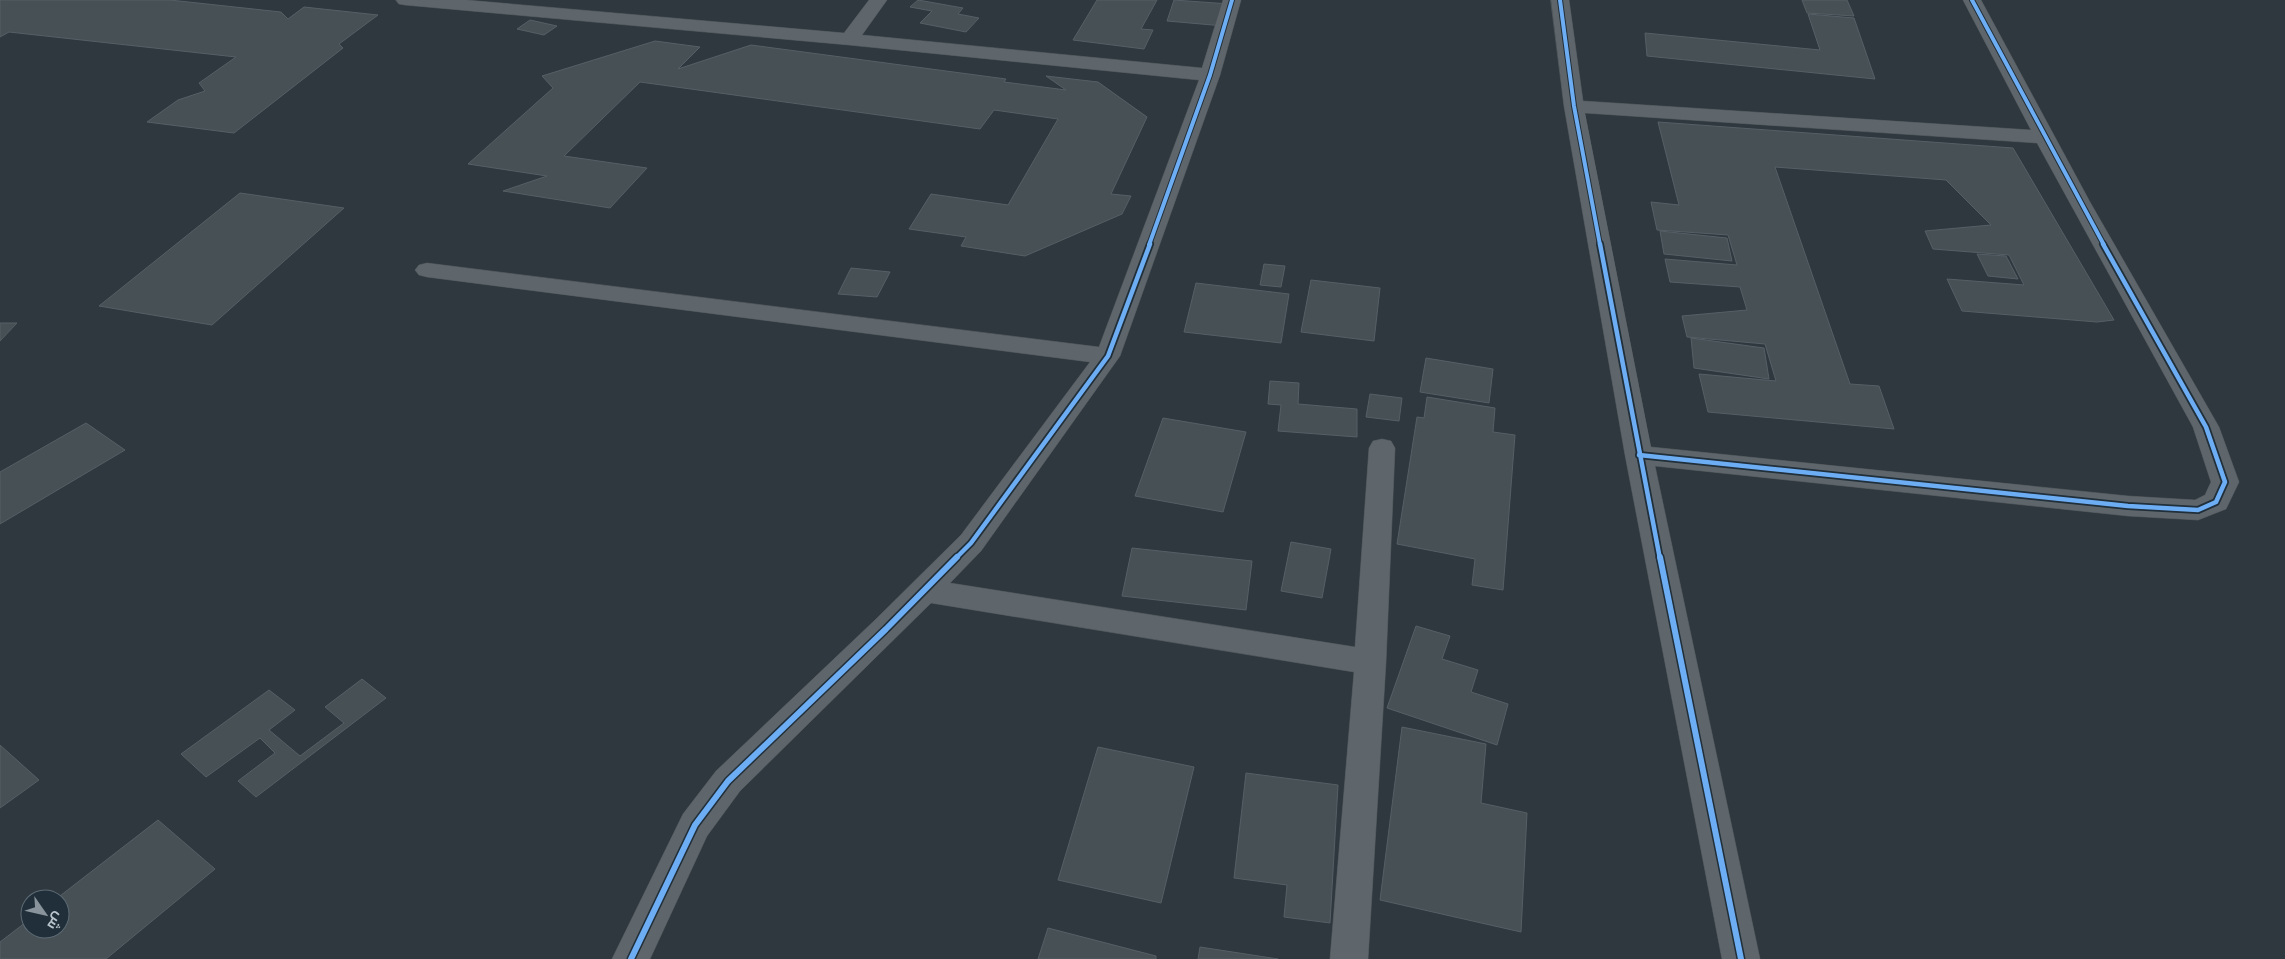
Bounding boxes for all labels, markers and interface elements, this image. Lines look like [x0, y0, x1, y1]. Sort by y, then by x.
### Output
north arrow [20, 889, 70, 939]
text: ش [43, 909, 69, 934]

